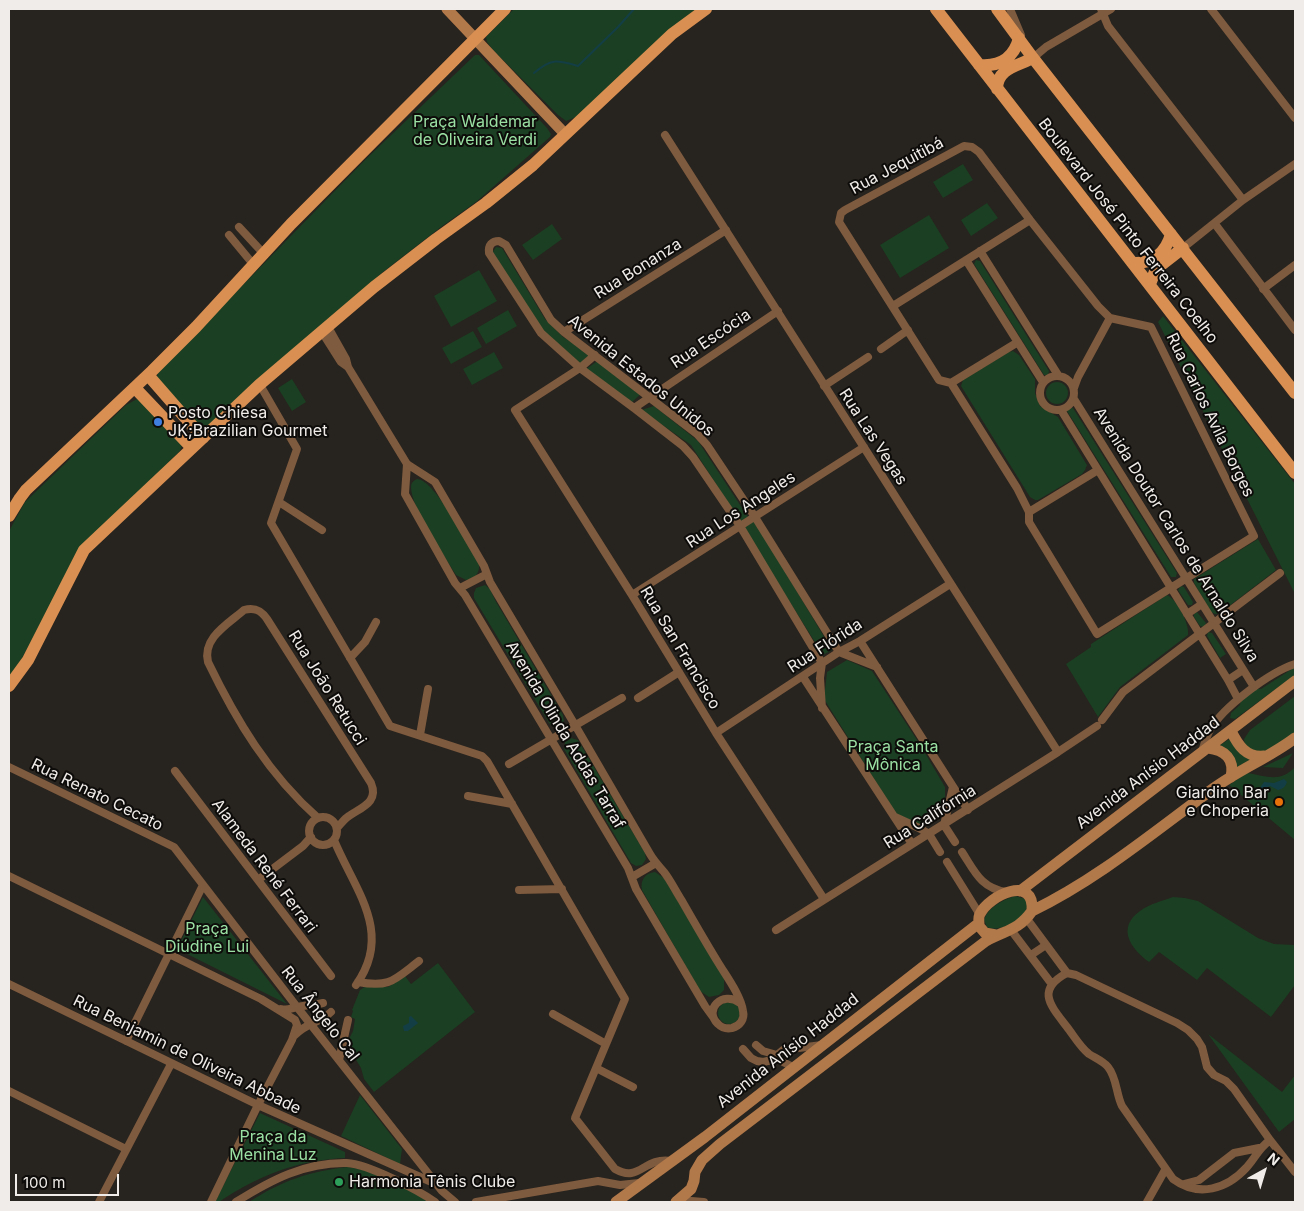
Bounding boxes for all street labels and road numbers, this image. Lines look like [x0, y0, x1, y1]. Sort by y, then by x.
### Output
street label: Boulevard José Pinto Ferreira Coelho [1034, 115, 1222, 347]
street label: Rua Jequitibá [847, 133, 947, 199]
street label: Rua Bonanza [591, 235, 685, 303]
street label: Rua Escócia [667, 305, 755, 373]
street label: Avenida Estados Unidos [564, 311, 718, 441]
street label: Rua Carlos Avila Borges [1162, 330, 1258, 500]
street label: Rua Las Vegas [835, 385, 911, 489]
street label: Avenida Doutor Carlos de Arnaldo Silva [1089, 404, 1263, 666]
street label: Rua Los Angeles [683, 468, 799, 552]
street label: Rua San Francisco [636, 583, 724, 713]
street label: Rua Flórida [784, 615, 866, 677]
street label: Rua João Retucci [284, 627, 370, 749]
street label: Avenida Olinda Addas Tarraf [501, 638, 629, 832]
street label: Avenida Anísio Haddad [1073, 713, 1223, 833]
street label: Rua Renato Cecato [28, 755, 166, 835]
street label: Rua Califórnia [880, 781, 980, 853]
street label: Alameda René Ferrari [207, 795, 321, 937]
street label: Rua Ângelo Cal [277, 963, 363, 1065]
street label: Avenida Anísio Haddad [713, 990, 863, 1112]
street label: Rua Benjamin de Oliveira Abbade [70, 991, 304, 1119]

